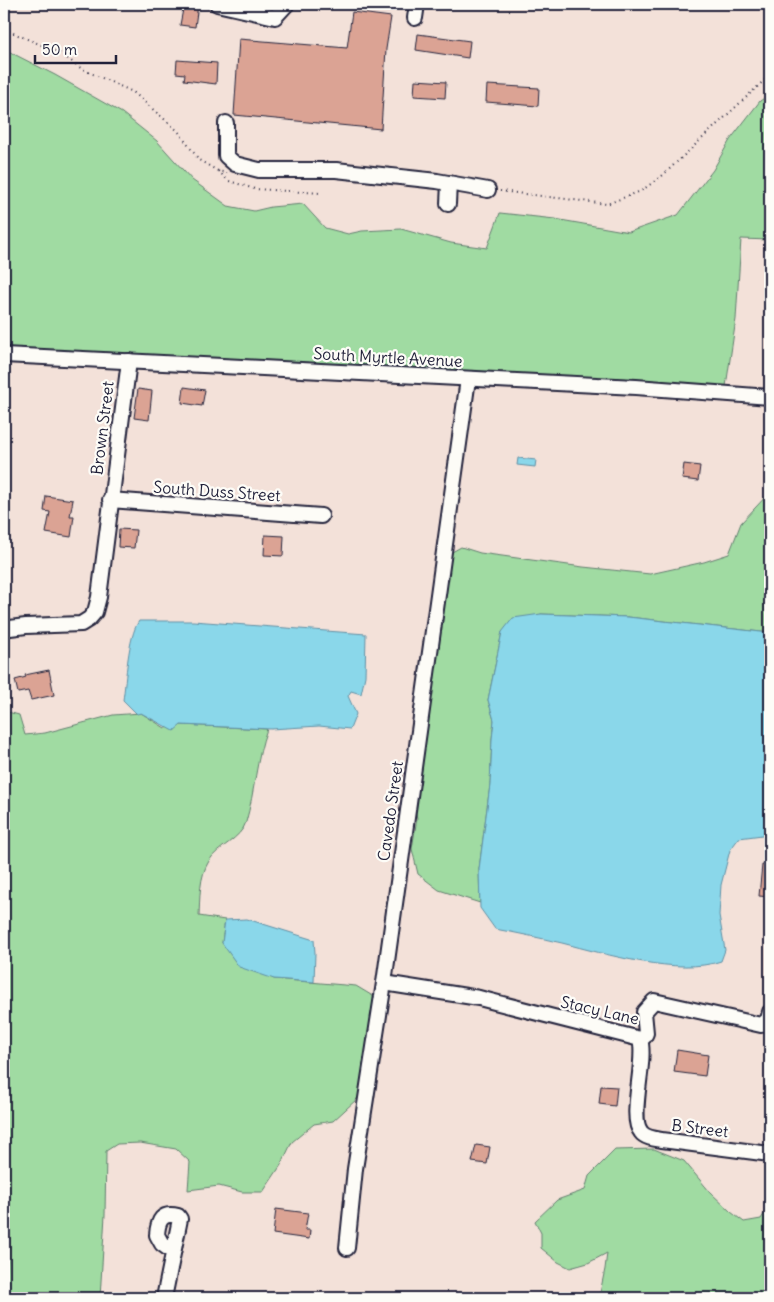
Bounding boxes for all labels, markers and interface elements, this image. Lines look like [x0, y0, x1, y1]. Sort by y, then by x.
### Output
scale bar [35, 32, 116, 64]
text: 50 m [42, 40, 77, 59]
street label: South Myrtle Avenue [313, 343, 463, 371]
street label: Brown Street [86, 379, 118, 476]
street label: South Duss Street [153, 477, 282, 505]
street label: Cavedo Street [373, 759, 407, 862]
street label: Stacy Lane [559, 991, 641, 1029]
street label: B Street [670, 1115, 730, 1141]

